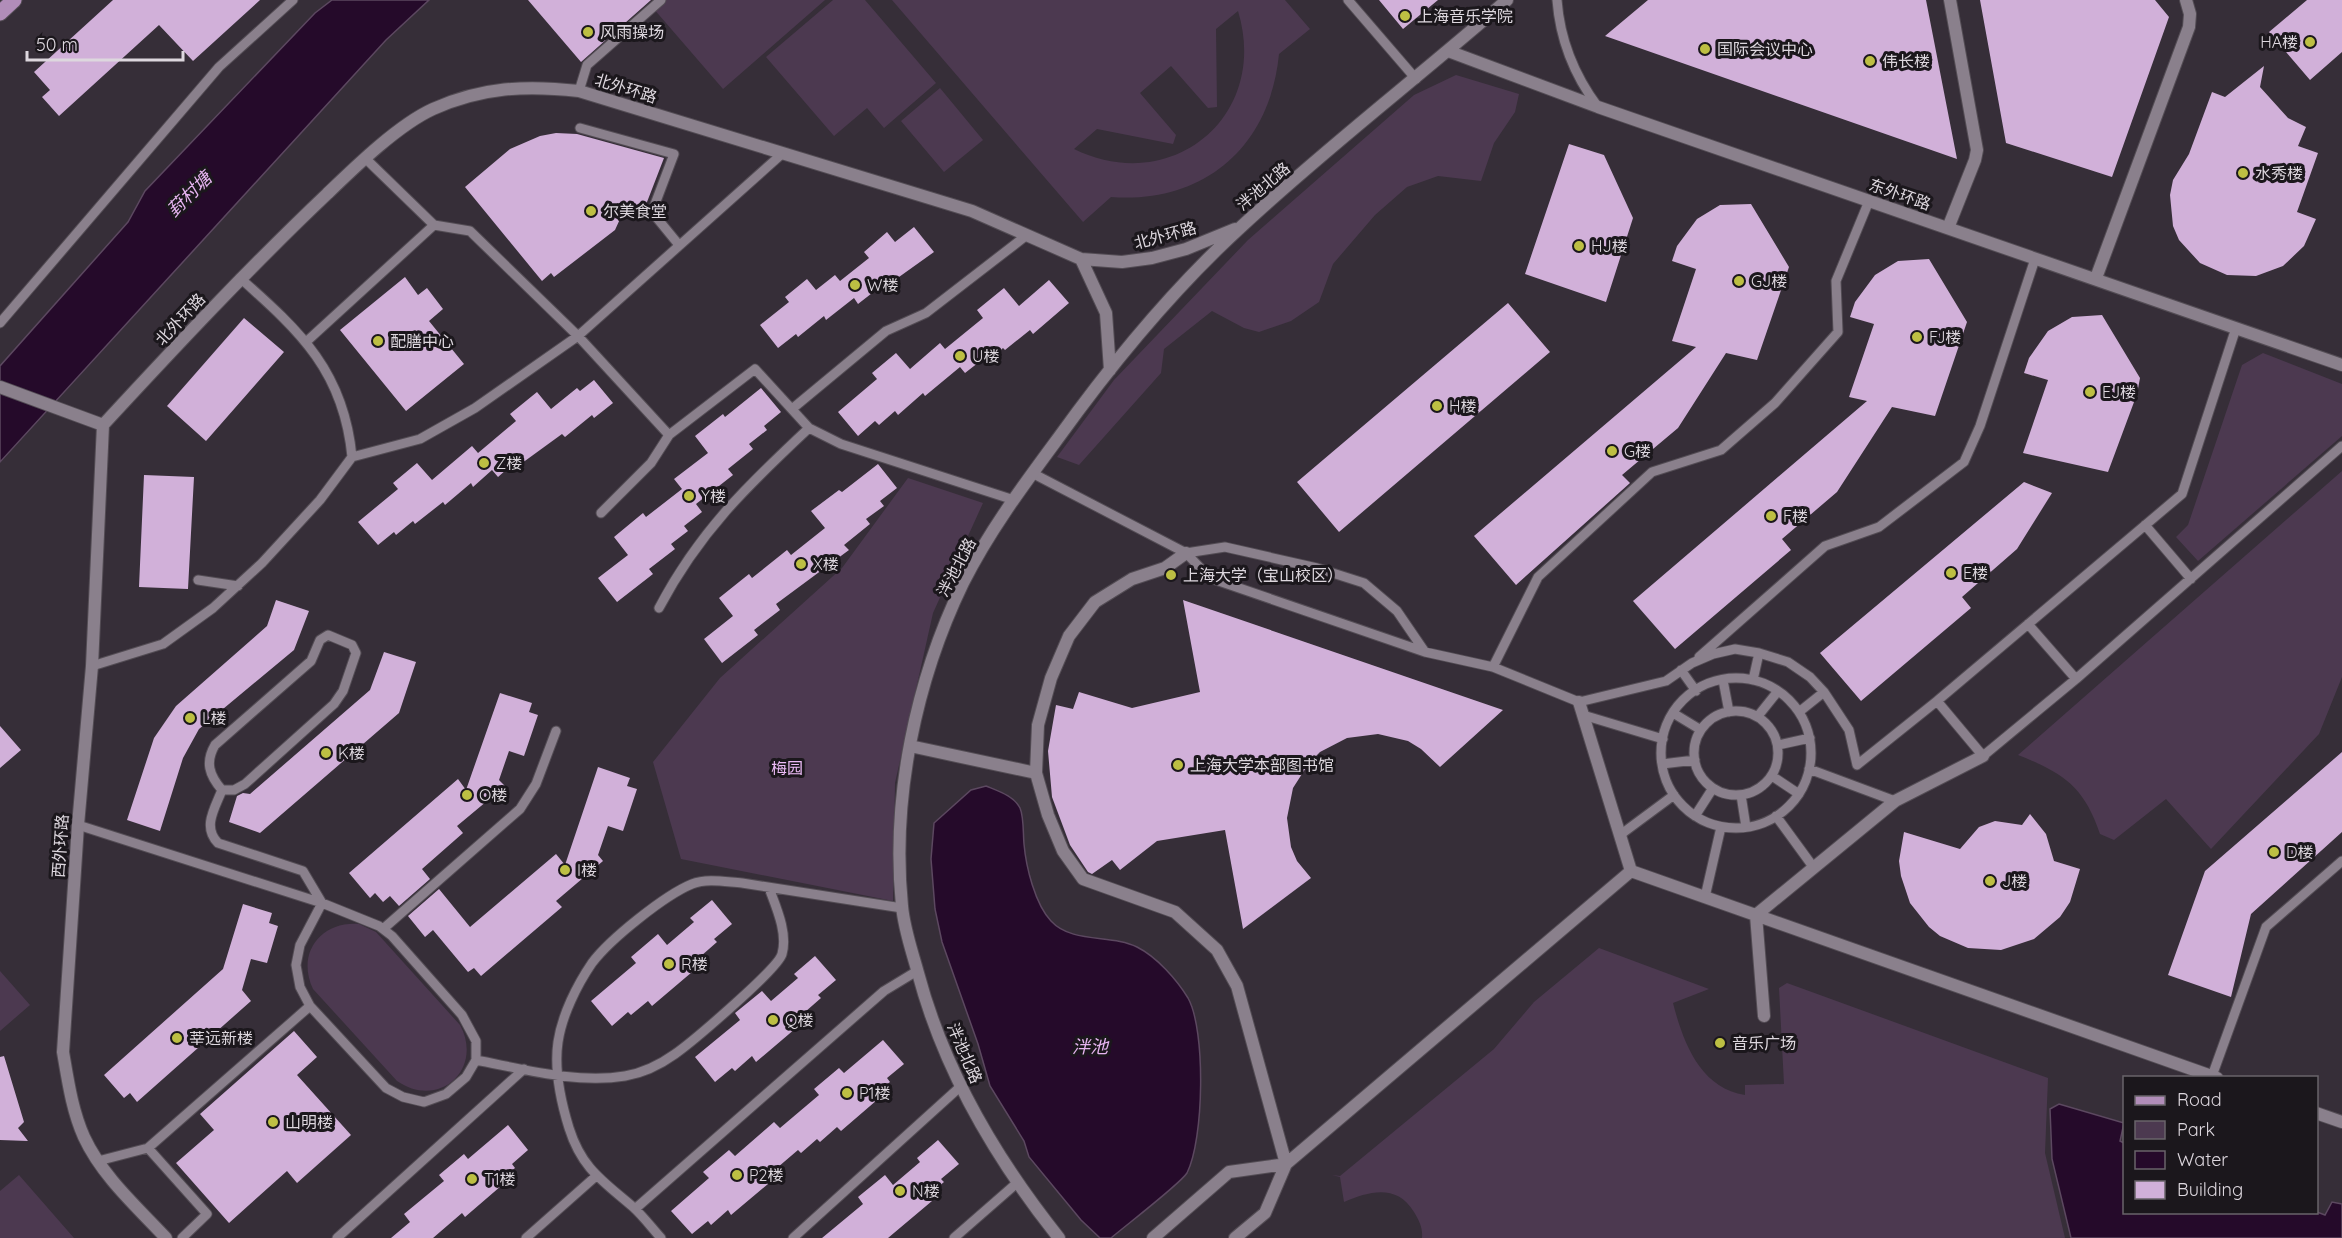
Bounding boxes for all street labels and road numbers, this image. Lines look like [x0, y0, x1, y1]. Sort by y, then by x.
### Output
street label: 北外环路 [592, 69, 660, 107]
street label: 泮池北路 [1232, 158, 1294, 214]
street label: 东外环路 [1866, 174, 1934, 214]
street label: 北外环路 [1131, 217, 1199, 253]
street label: 北外环路 [151, 289, 209, 349]
street label: 泮池北路 [932, 534, 980, 600]
street label: 西外环路 [48, 813, 72, 879]
street label: 泮池北路 [943, 1020, 987, 1086]

